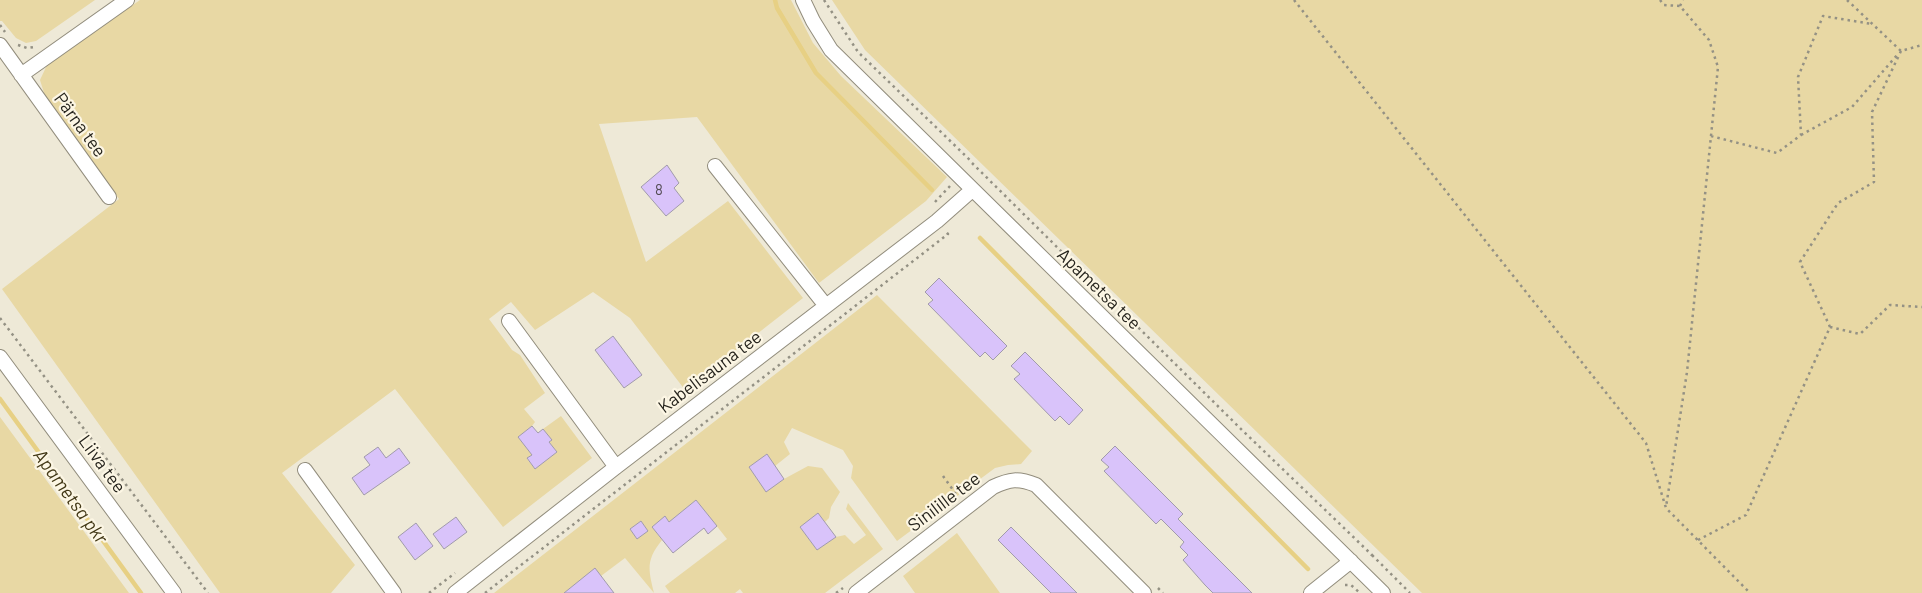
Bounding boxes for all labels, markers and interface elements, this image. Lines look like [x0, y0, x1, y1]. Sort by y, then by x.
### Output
street label: Pärna tee [50, 88, 112, 161]
house number: 8 [655, 180, 663, 198]
street label: Apametsa tee [1053, 243, 1146, 334]
street label: Kabelisauna tee [653, 325, 765, 417]
street label: Liiva tee [75, 430, 131, 497]
water label: Apametsa pkr [29, 444, 114, 549]
street label: Sinilille tee [903, 467, 984, 536]

